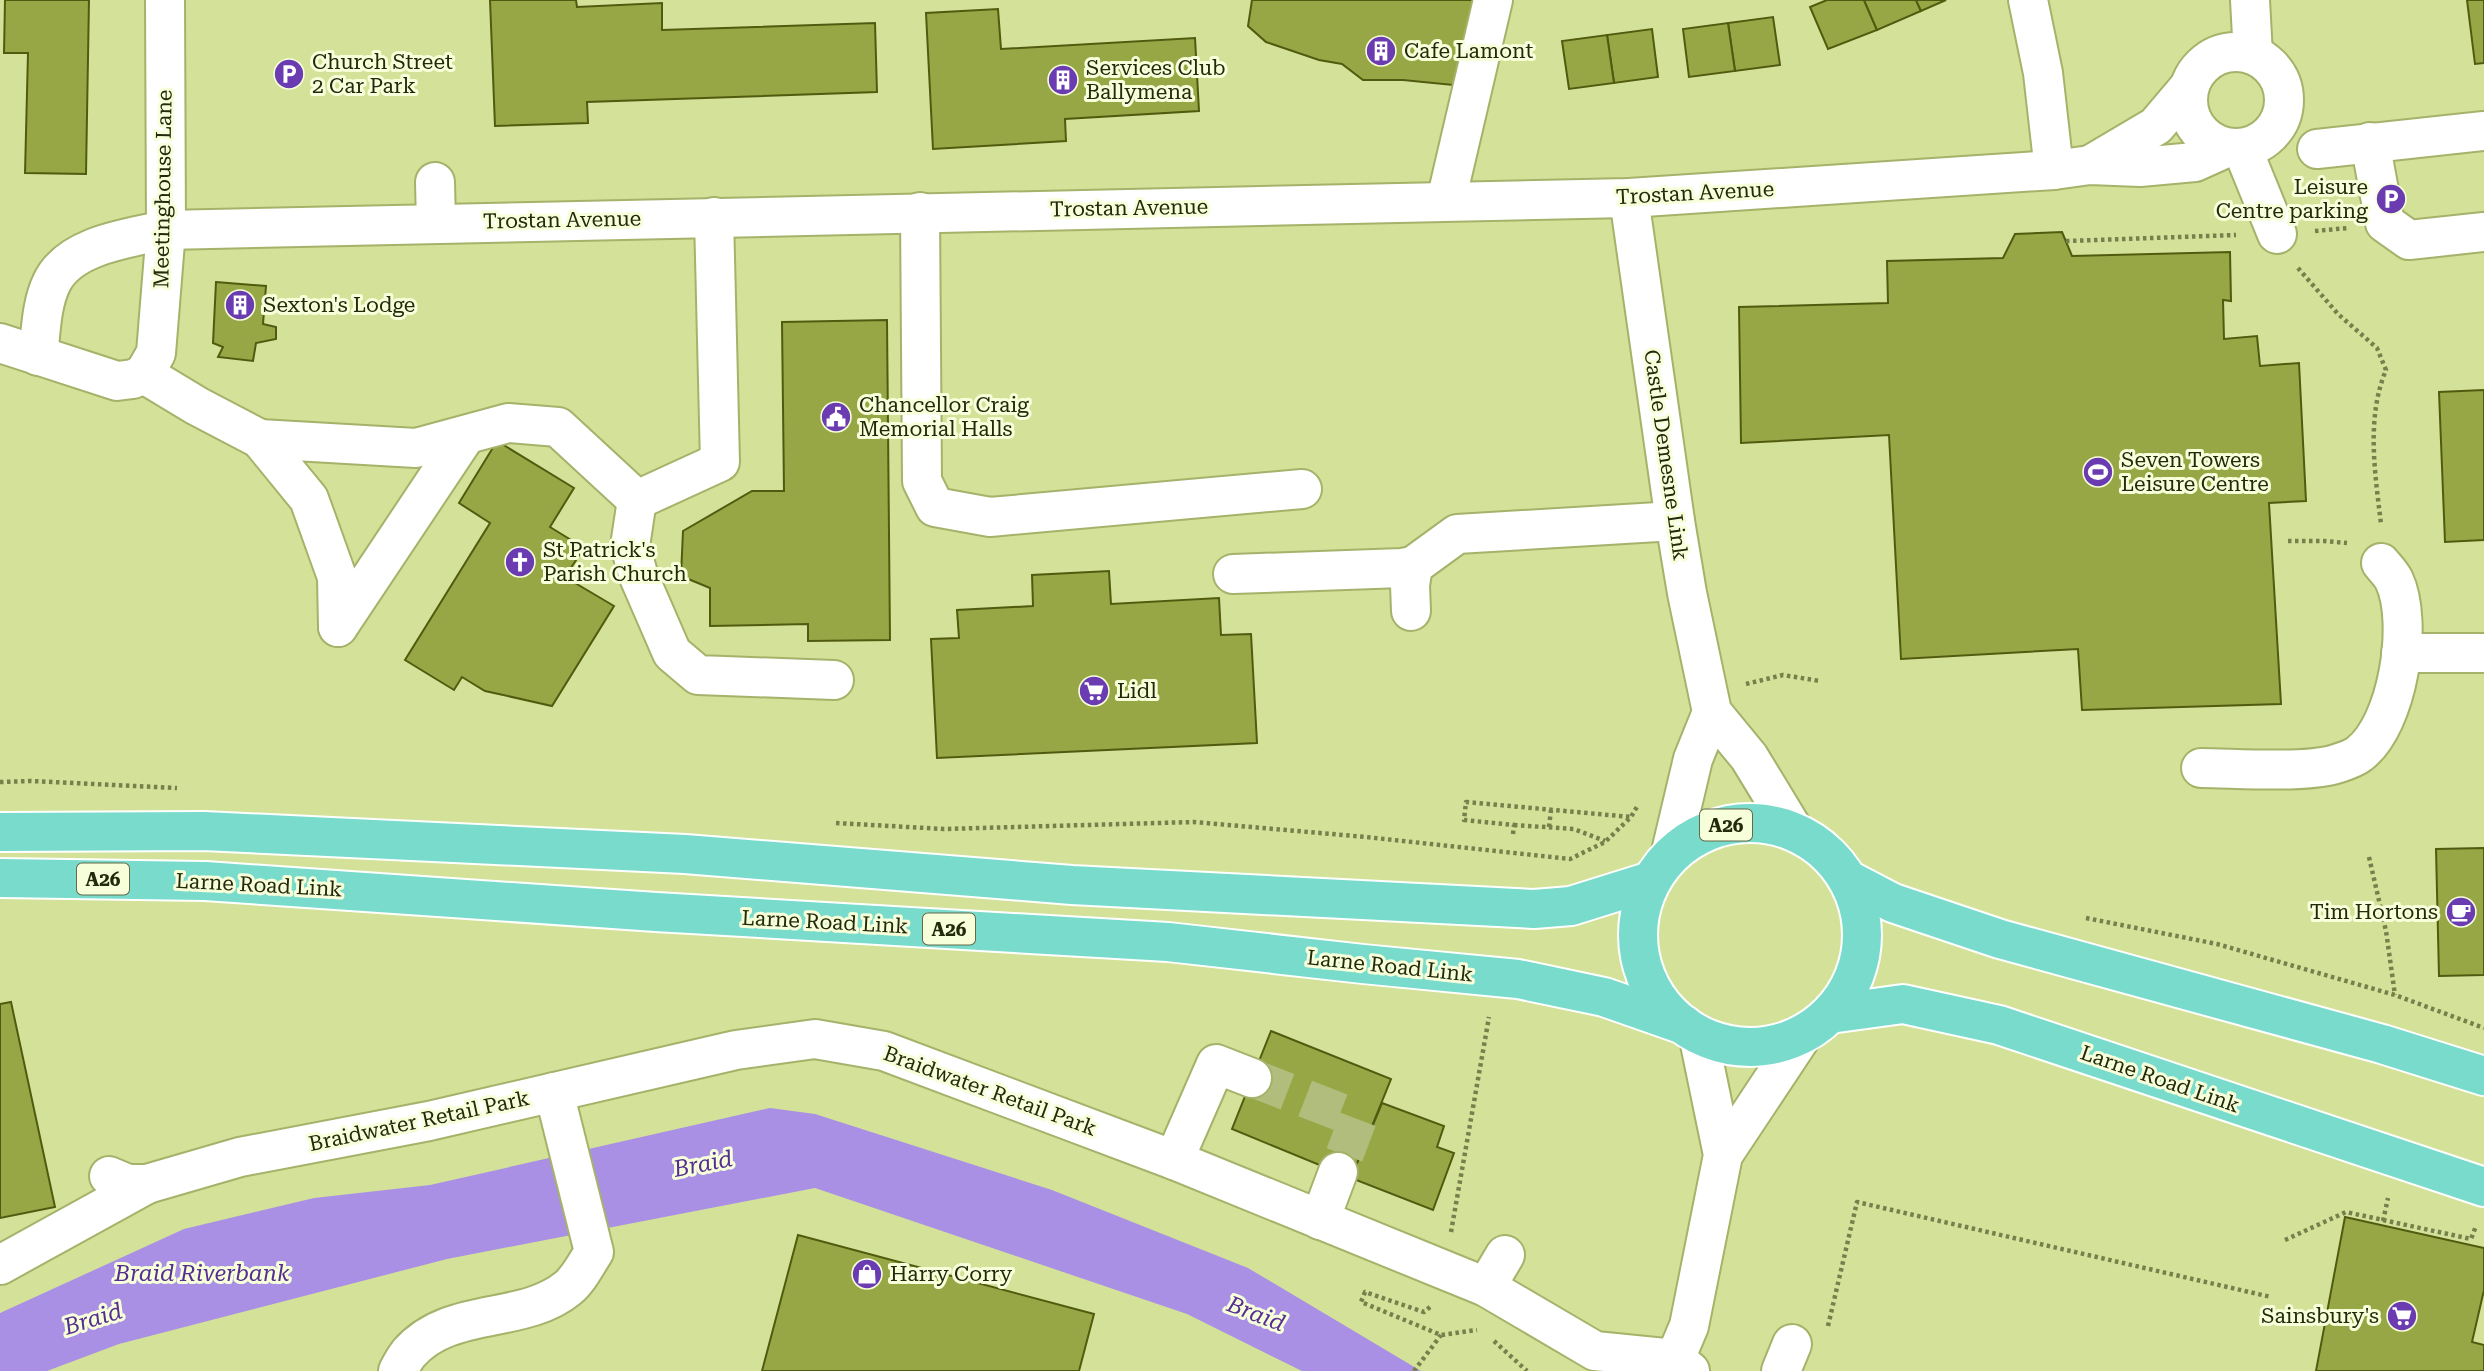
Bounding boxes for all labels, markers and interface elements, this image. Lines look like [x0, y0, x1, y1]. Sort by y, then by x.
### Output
building icon: Cafe Lamont [1364, 34, 1398, 68]
place label: Cafe Lamont [1404, 39, 1534, 63]
place label: Church Street 2 Car Park [312, 50, 453, 98]
place label: Services Club Ballymena [1086, 56, 1226, 104]
parking icon: Church Street 2 Car Park [272, 57, 306, 91]
building icon: Services Club Ballymena [1046, 63, 1080, 97]
street label: Meetinghouse Lane [149, 89, 177, 289]
place label: Leisure Centre parking [2216, 175, 2368, 223]
street label: Trostan Avenue [1615, 177, 1775, 209]
parking icon: Leisure Centre parking [2374, 182, 2408, 216]
street label: Trostan Avenue [1050, 195, 1208, 221]
street label: Trostan Avenue [483, 207, 641, 233]
building icon: Sexton's Lodge [223, 288, 257, 322]
place label: Sexton's Lodge [263, 293, 415, 317]
street label: Castle Demesne Link [1639, 348, 1693, 562]
place label: Chancellor Craig Memorial Halls [859, 393, 1029, 441]
public building icon: Chancellor Craig Memorial Halls [819, 400, 853, 434]
place label: Seven Towers Leisure Centre [2121, 448, 2269, 496]
sports icon: Seven Towers Leisure Centre [2081, 455, 2115, 489]
place label: St Patrick's Parish Church [543, 538, 687, 586]
church icon: St Patrick's Parish Church [503, 545, 537, 579]
supermarket icon: Lidl [1077, 674, 1111, 708]
place label: Lidl [1117, 679, 1157, 703]
road number: A26 [1700, 810, 1752, 840]
road number: A26 [77, 864, 129, 894]
street label: Larne Road Link [175, 869, 343, 901]
cafe icon: Tim Hortons [2444, 895, 2478, 929]
place label: Tim Hortons [2310, 900, 2438, 924]
street label: Larne Road Link [741, 906, 909, 938]
road number: A26 [923, 914, 975, 945]
street label: Larne Road Link [1306, 945, 1474, 987]
street label: Braidwater Retail Park [880, 1041, 1100, 1141]
street label: Larne Road Link [2077, 1041, 2243, 1117]
street label: Braidwater Retail Park [306, 1086, 532, 1156]
water label: Braid [670, 1145, 735, 1183]
shop icon: Harry Corry [850, 1257, 884, 1291]
water label: Braid Riverbank [114, 1260, 290, 1287]
place label: Harry Corry [890, 1262, 1013, 1286]
water label: Braid [1222, 1290, 1289, 1337]
water label: Braid [60, 1297, 125, 1341]
supermarket icon: Sainsbury's [2385, 1299, 2419, 1333]
place label: Sainsbury's [2261, 1304, 2379, 1328]

